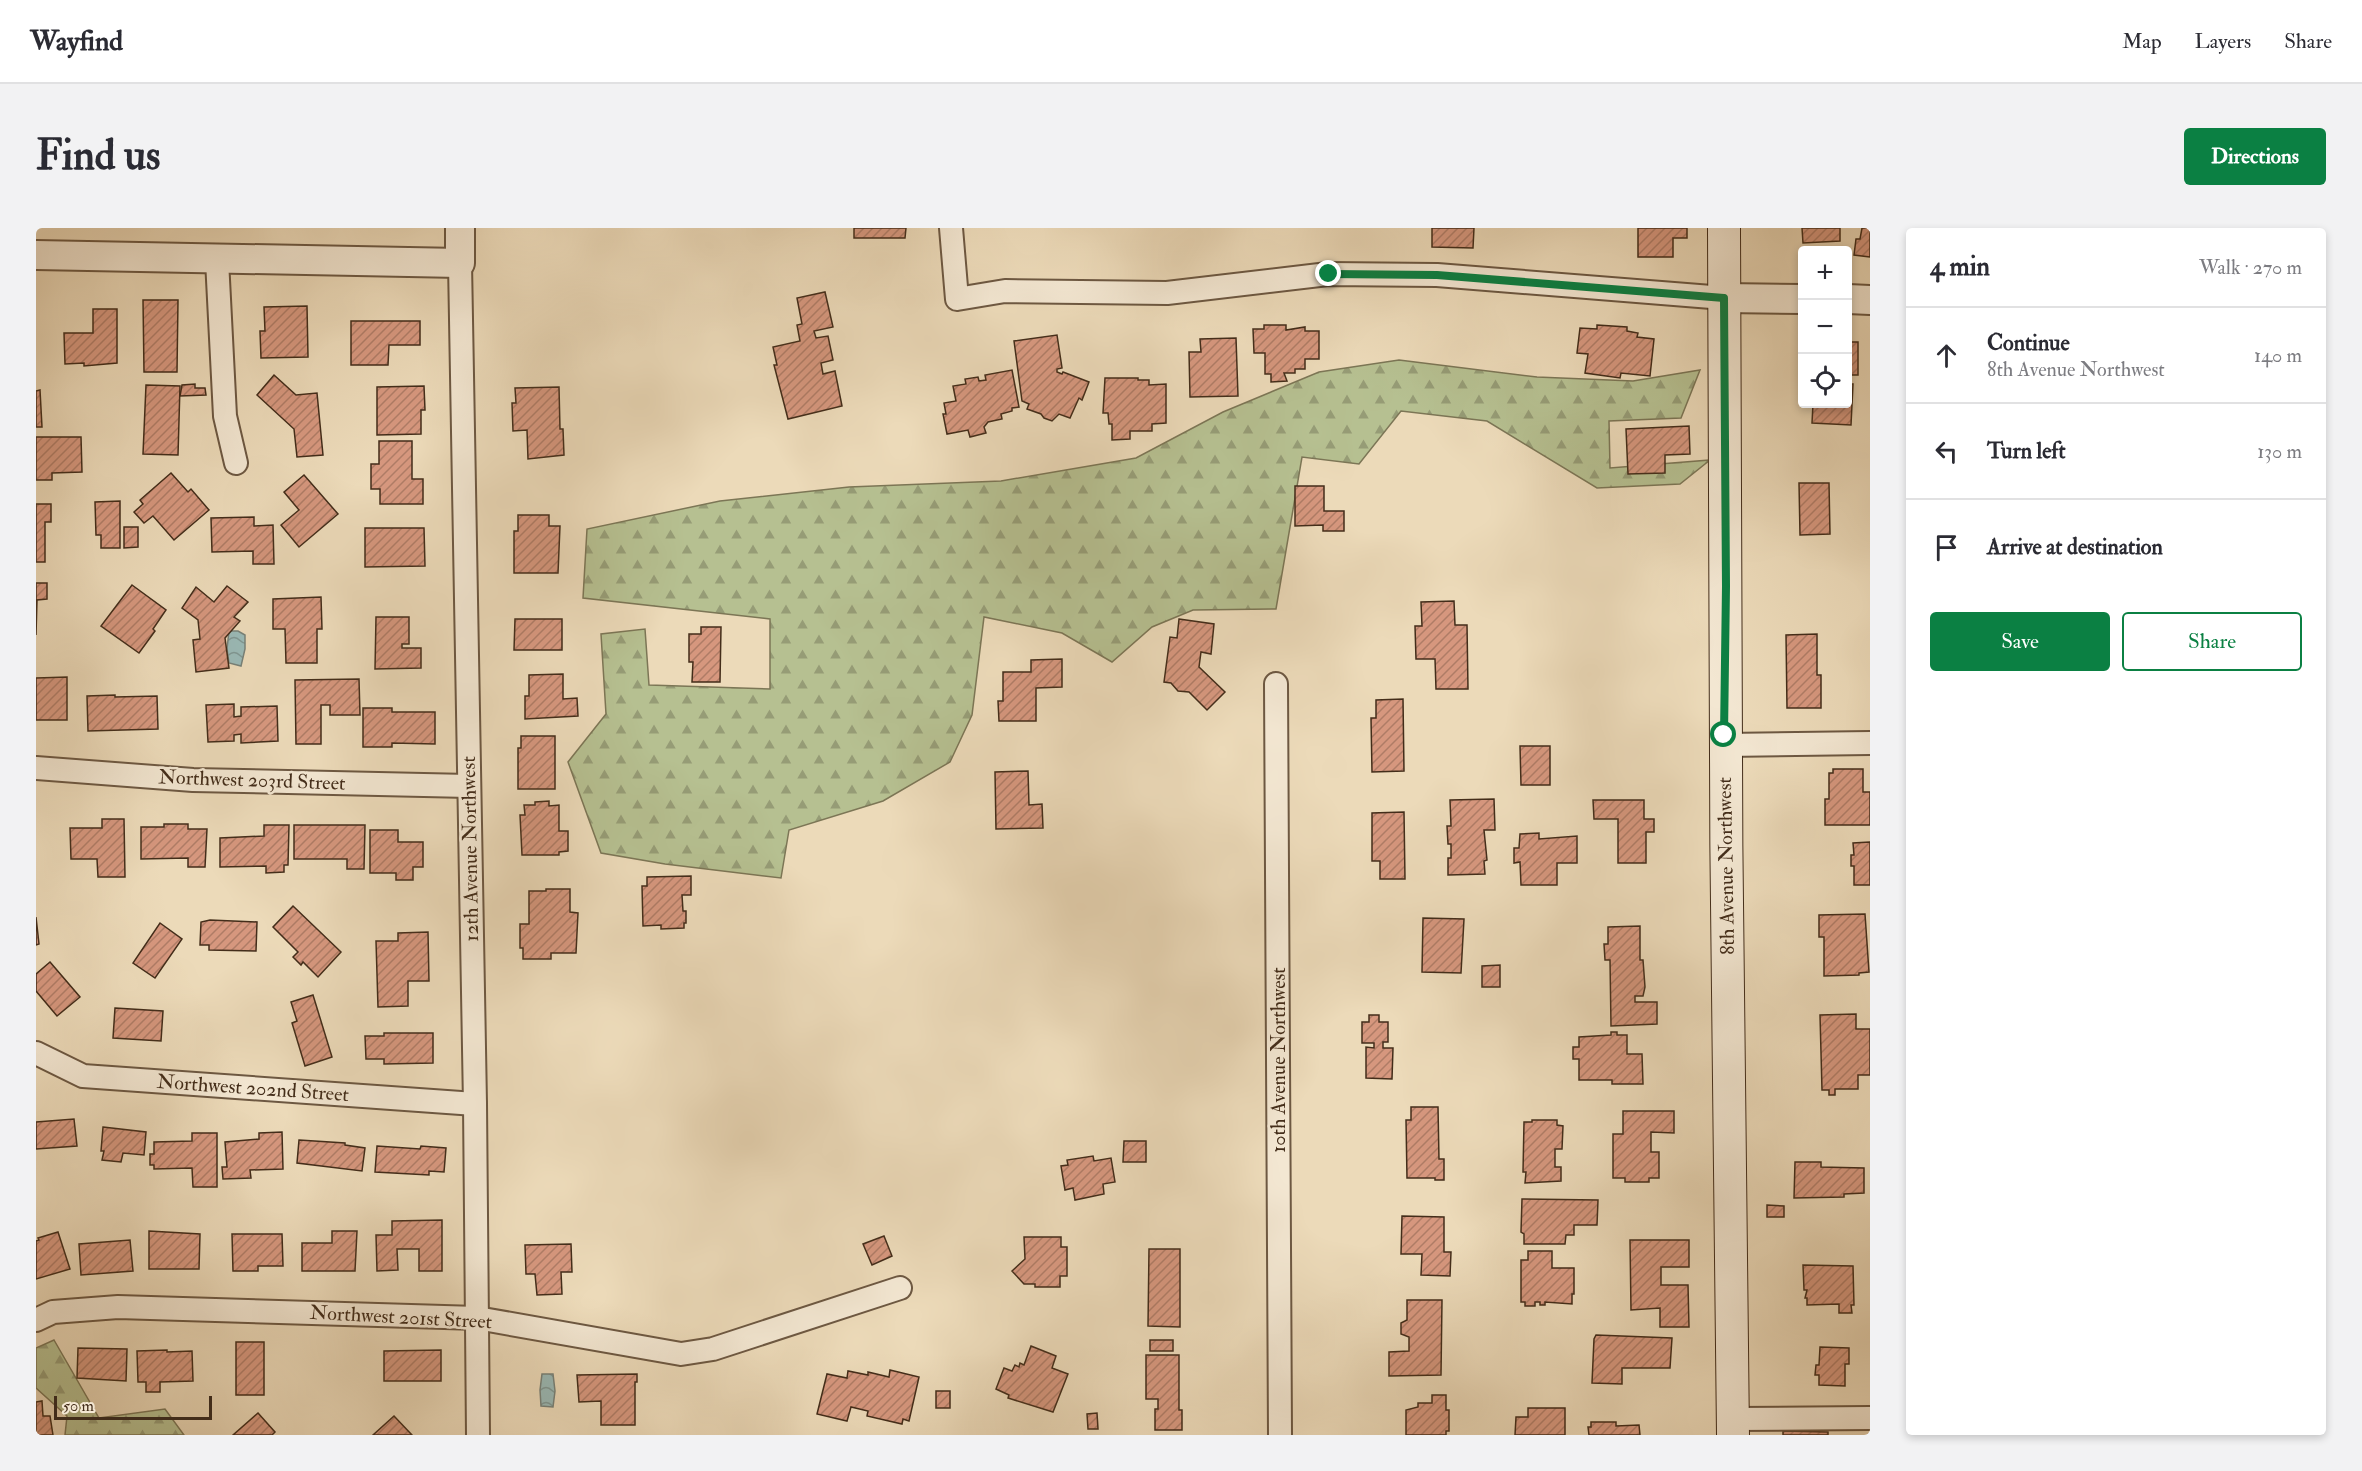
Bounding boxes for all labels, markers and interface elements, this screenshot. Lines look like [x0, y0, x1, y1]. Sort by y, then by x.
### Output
text: Wayfind [30, 24, 123, 59]
text: Map [2122, 28, 2162, 55]
text: Layers [2195, 28, 2251, 55]
text: Share [2284, 28, 2332, 55]
button: Directions [2184, 128, 2326, 185]
text: Find us [36, 130, 160, 182]
map controls [1798, 246, 1852, 408]
button: + [1798, 246, 1852, 300]
text: 4 min [1930, 251, 1990, 283]
text: Walk · 270 m [2199, 255, 2302, 280]
route end [1315, 260, 1341, 286]
button: − [1798, 300, 1852, 354]
text: Continue [1987, 329, 2070, 357]
icon: ahead [1930, 339, 1963, 372]
text: 140 m [2254, 343, 2302, 368]
button: locate [1798, 354, 1852, 408]
text: 8th Avenue Northwest [1987, 357, 2165, 382]
icon: left [1930, 435, 1963, 468]
text: Turn left [1987, 437, 2066, 465]
text: 130 m [2257, 439, 2302, 464]
icon: arrive [1930, 531, 1963, 564]
text: Arrive at destination [1987, 533, 2163, 561]
button: Save [1930, 612, 2110, 671]
button: Share [2122, 612, 2302, 671]
route start [1710, 721, 1736, 747]
street label: 12th Avenue Northwest [456, 755, 484, 942]
street label: Northwest 203rd Street [158, 764, 346, 796]
street label: 8th Avenue Northwest [1712, 776, 1740, 955]
street label: 10th Avenue Northwest [1266, 967, 1291, 1153]
street label: Northwest 202nd Street [156, 1069, 350, 1107]
street label: Northwest 201st Street [309, 1300, 493, 1334]
scale bar [54, 1393, 212, 1420]
text: 50 m [63, 1396, 94, 1416]

